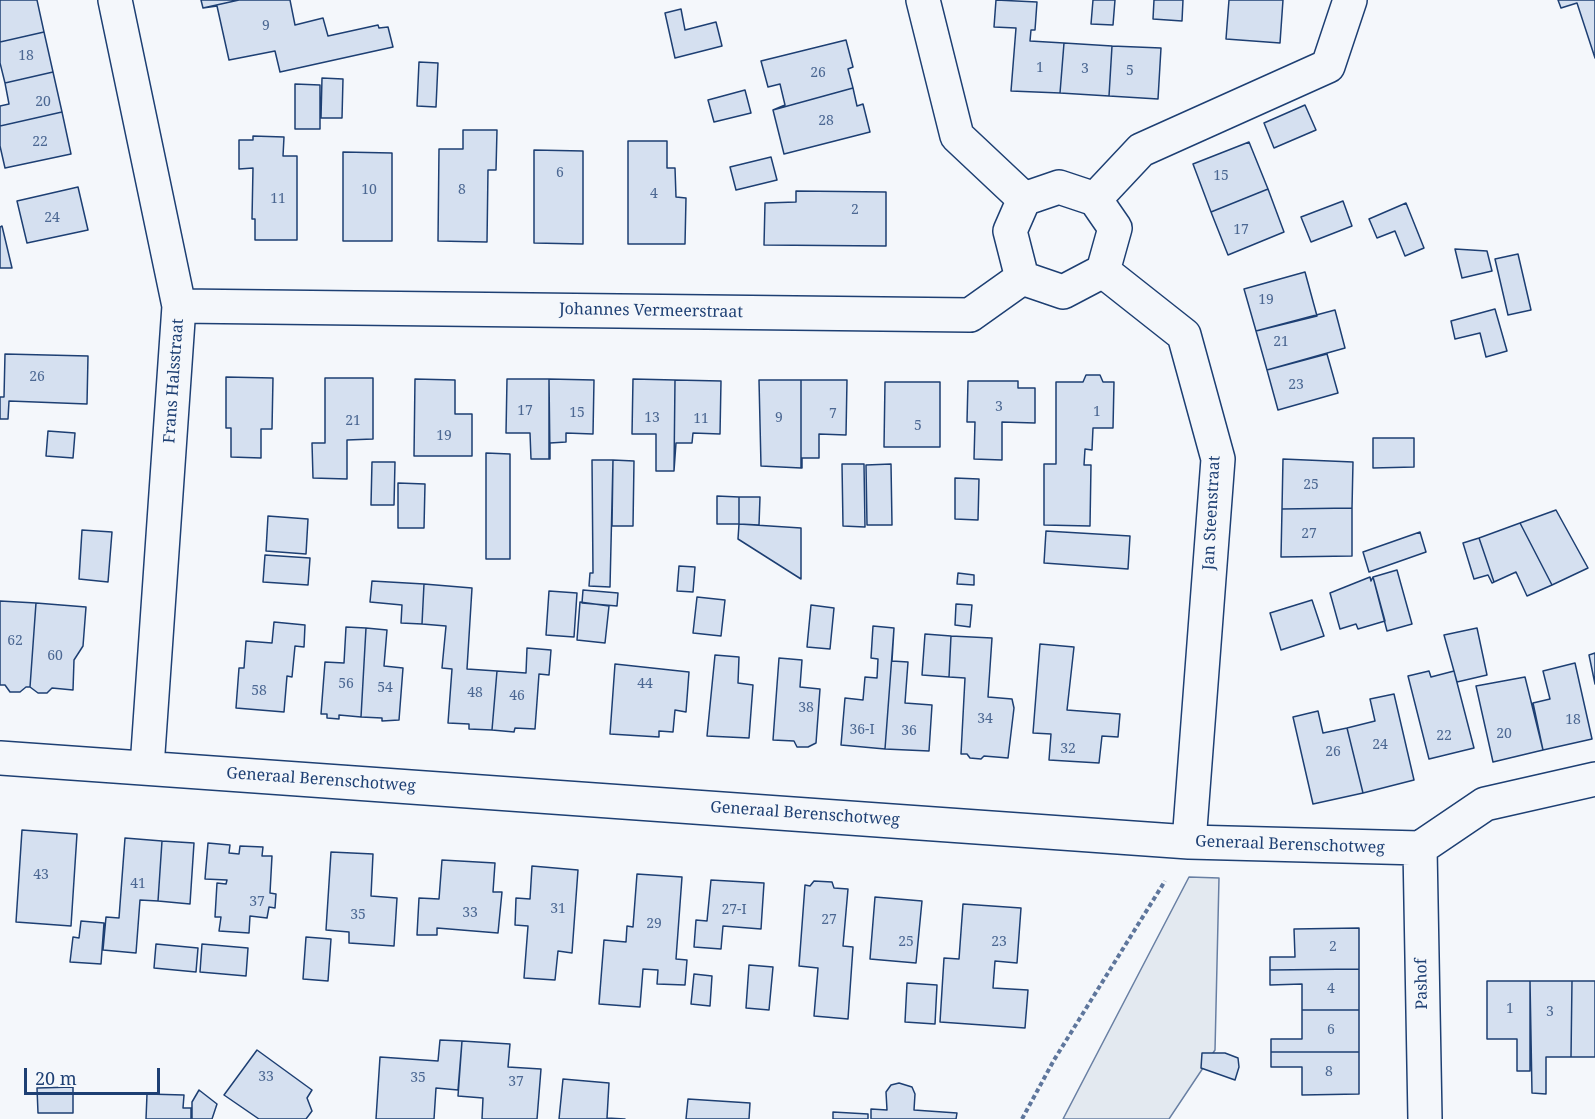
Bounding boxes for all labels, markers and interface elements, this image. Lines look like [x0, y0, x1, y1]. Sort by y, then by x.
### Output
house number: 9 [262, 18, 270, 34]
house number: 18 [18, 48, 34, 64]
house number: 1 [1036, 60, 1044, 76]
house number: 3 [1081, 61, 1089, 77]
house number: 5 [1126, 63, 1134, 79]
house number: 26 [810, 65, 826, 81]
house number: 20 [35, 94, 51, 110]
house number: 28 [818, 113, 834, 129]
house number: 22 [32, 134, 48, 150]
house number: 6 [556, 165, 564, 181]
house number: 15 [1213, 168, 1229, 184]
house number: 10 [361, 182, 377, 198]
house number: 8 [458, 182, 466, 198]
house number: 4 [650, 186, 658, 202]
house number: 11 [270, 191, 286, 207]
house number: 2 [851, 202, 859, 218]
house number: 24 [44, 210, 60, 226]
house number: 17 [1233, 222, 1249, 238]
house number: 19 [1258, 292, 1274, 308]
street label: Johannes Vermeerstraat [559, 300, 743, 322]
street label: Frans Halsstraat [160, 318, 188, 444]
house number: 21 [1273, 334, 1289, 350]
house number: 26 [29, 369, 45, 385]
house number: 23 [1288, 377, 1304, 393]
house number: 3 [995, 399, 1003, 415]
house number: 17 [517, 403, 533, 419]
house number: 1 [1093, 404, 1101, 420]
house number: 15 [569, 405, 585, 421]
house number: 7 [829, 406, 837, 422]
house number: 13 [644, 410, 660, 426]
house number: 9 [775, 410, 783, 426]
house number: 11 [693, 411, 709, 427]
house number: 21 [345, 413, 361, 429]
house number: 5 [914, 418, 922, 434]
house number: 19 [436, 428, 452, 444]
street label: Jan Steenstraat [1199, 455, 1225, 571]
house number: 25 [1303, 477, 1319, 493]
house number: 27 [1301, 526, 1317, 542]
house number: 62 [7, 633, 23, 649]
house number: 60 [47, 648, 63, 664]
house number: 56 [338, 676, 354, 692]
house number: 44 [637, 676, 653, 692]
house number: 54 [377, 680, 393, 696]
house number: 58 [251, 683, 267, 699]
house number: 48 [467, 685, 483, 701]
house number: 46 [509, 688, 525, 704]
house number: 38 [798, 700, 814, 716]
house number: 34 [977, 711, 993, 727]
house number: 18 [1565, 712, 1581, 728]
house number: 36-I [849, 722, 875, 738]
house number: 36 [901, 723, 917, 739]
house number: 20 [1496, 726, 1512, 742]
house number: 22 [1436, 728, 1452, 744]
house number: 24 [1372, 737, 1388, 753]
house number: 32 [1060, 741, 1076, 757]
house number: 26 [1325, 744, 1341, 760]
street label: Generaal Berenschotweg [226, 764, 416, 796]
street label: Generaal Berenschotweg [710, 798, 900, 830]
street label: Generaal Berenschotweg [1195, 832, 1385, 858]
house number: 43 [33, 867, 49, 883]
house number: 41 [130, 876, 146, 892]
house number: 37 [249, 894, 265, 910]
house number: 31 [550, 901, 566, 917]
house number: 27-I [721, 902, 747, 918]
house number: 33 [462, 905, 478, 921]
house number: 35 [350, 907, 366, 923]
house number: 27 [821, 912, 837, 928]
house number: 29 [646, 916, 662, 932]
house number: 25 [898, 934, 914, 950]
house number: 23 [991, 934, 1007, 950]
house number: 2 [1329, 939, 1337, 955]
street label: Pashof [1412, 958, 1432, 1010]
house number: 4 [1327, 981, 1335, 997]
house number: 1 [1506, 1001, 1514, 1017]
house number: 3 [1546, 1004, 1554, 1020]
house number: 6 [1327, 1022, 1335, 1038]
scale bar [27, 1056, 164, 1094]
house number: 8 [1325, 1064, 1333, 1080]
text: 20 m [35, 1066, 77, 1090]
house number: 33 [258, 1069, 274, 1085]
house number: 35 [410, 1070, 426, 1086]
house number: 37 [508, 1074, 524, 1090]

